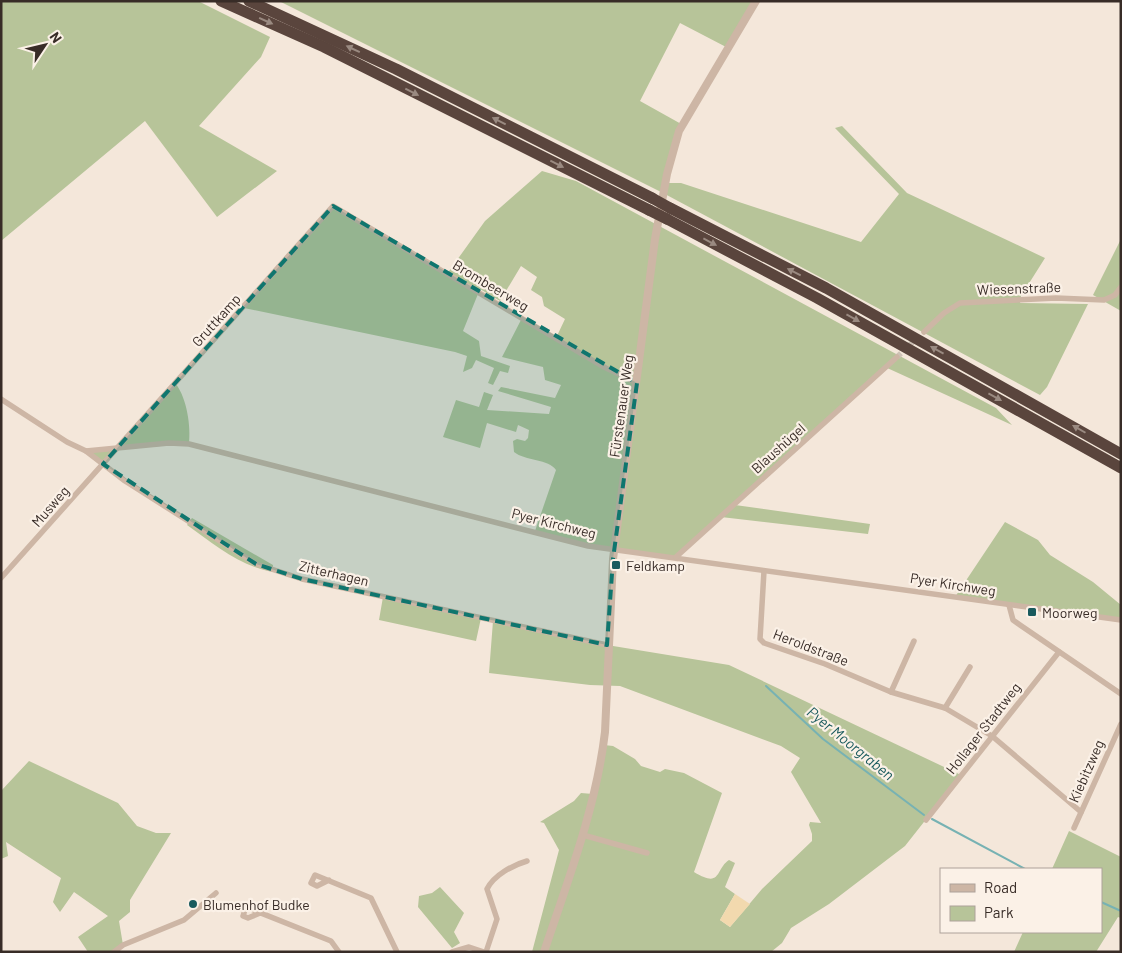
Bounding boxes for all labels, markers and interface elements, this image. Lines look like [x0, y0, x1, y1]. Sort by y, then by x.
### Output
one-way arrow [259, 18, 273, 26]
north arrow [20, 20, 70, 70]
text: N [46, 29, 66, 46]
one-way arrow [346, 45, 360, 53]
one-way arrow [405, 88, 419, 96]
one-way arrow [492, 117, 506, 125]
one-way arrow [550, 161, 564, 169]
one-way arrow [703, 238, 717, 246]
street label: Brombeerweg [450, 256, 532, 314]
one-way arrow [787, 268, 802, 276]
street label: Wiesenstraße [977, 278, 1061, 298]
street label: Gruttkamp [188, 290, 244, 350]
one-way arrow [846, 314, 861, 322]
one-way arrow [929, 346, 944, 354]
street label: Fürstenauer Weg [605, 354, 637, 458]
one-way arrow [988, 393, 1003, 401]
street label: Blaushügel [748, 419, 808, 477]
one-way arrow [1072, 425, 1085, 434]
street label: Musweg [28, 482, 72, 530]
street label: Pyer Kirchweg [510, 504, 598, 542]
street label: Zitterhagen [297, 557, 371, 589]
place label: Feldkamp [626, 557, 685, 574]
marker: Feldkamp [610, 559, 622, 571]
street label: Pyer Kirchweg [909, 569, 997, 599]
place label: Moorweg [1042, 604, 1098, 621]
marker: Moorweg [1026, 606, 1038, 618]
street label: Heroldstraße [771, 625, 851, 669]
street label: Hollager Stadtweg [942, 679, 1024, 777]
water label: Pyer Moorgraben [804, 702, 898, 784]
street label: Kiebitzweg [1065, 737, 1107, 805]
legend [940, 868, 1102, 933]
text: Road [984, 878, 1017, 896]
place label: Blumenhof Budke [203, 896, 310, 913]
marker: Blumenhof Budke [187, 898, 199, 910]
text: Park [984, 903, 1014, 921]

